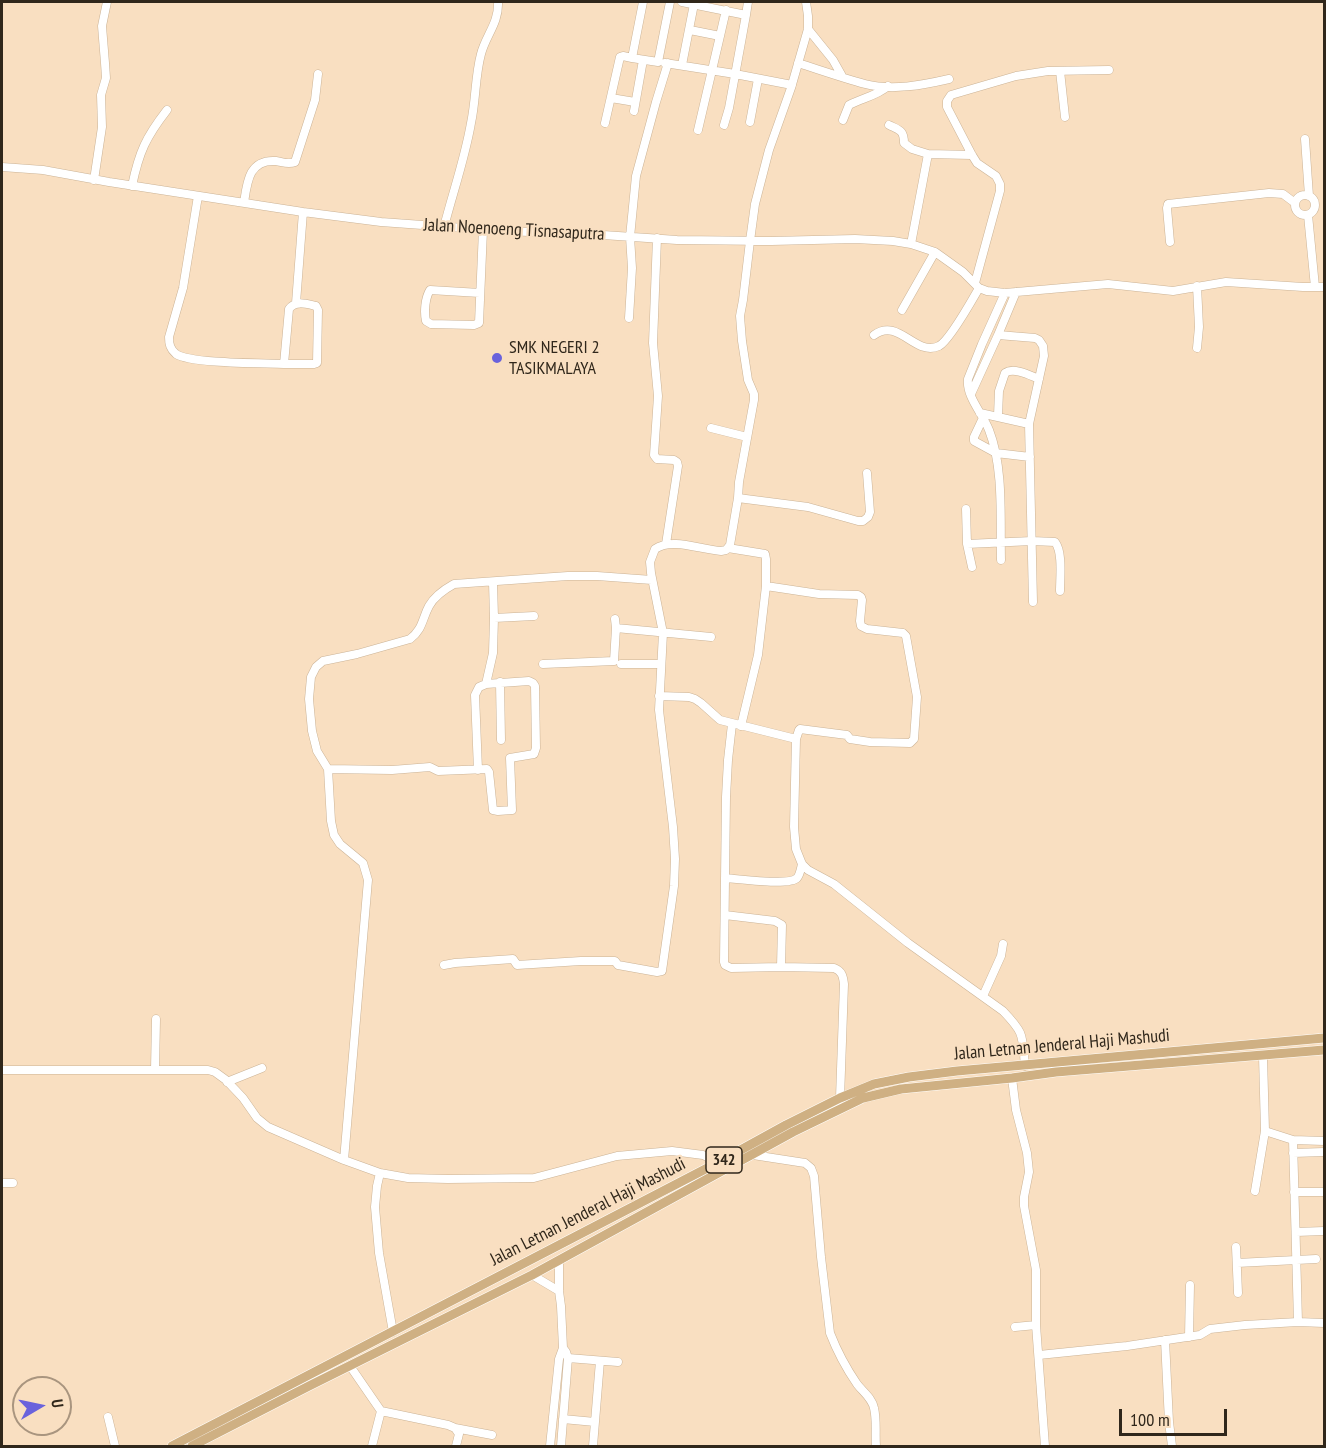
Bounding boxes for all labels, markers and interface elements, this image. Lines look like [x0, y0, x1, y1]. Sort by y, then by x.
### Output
street label: Jalan Noenoeng Tisnasaputra [423, 214, 605, 246]
place label: SMK NEGERI 2 TASIKMALAYA [509, 337, 600, 380]
marker: SMK NEGERI 2 TASIKMALAYA [490, 351, 504, 365]
street label: Jalan Letnan Jenderal Haji Mashudi [953, 1025, 1171, 1065]
road number: 342 [706, 1147, 742, 1173]
street label: Jalan Letnan Jenderal Haji Mashudi [487, 1153, 689, 1271]
north arrow [12, 1376, 72, 1436]
scale bar [1122, 1397, 1230, 1435]
text: U [47, 1398, 68, 1409]
text: 100 m [1130, 1408, 1170, 1431]

